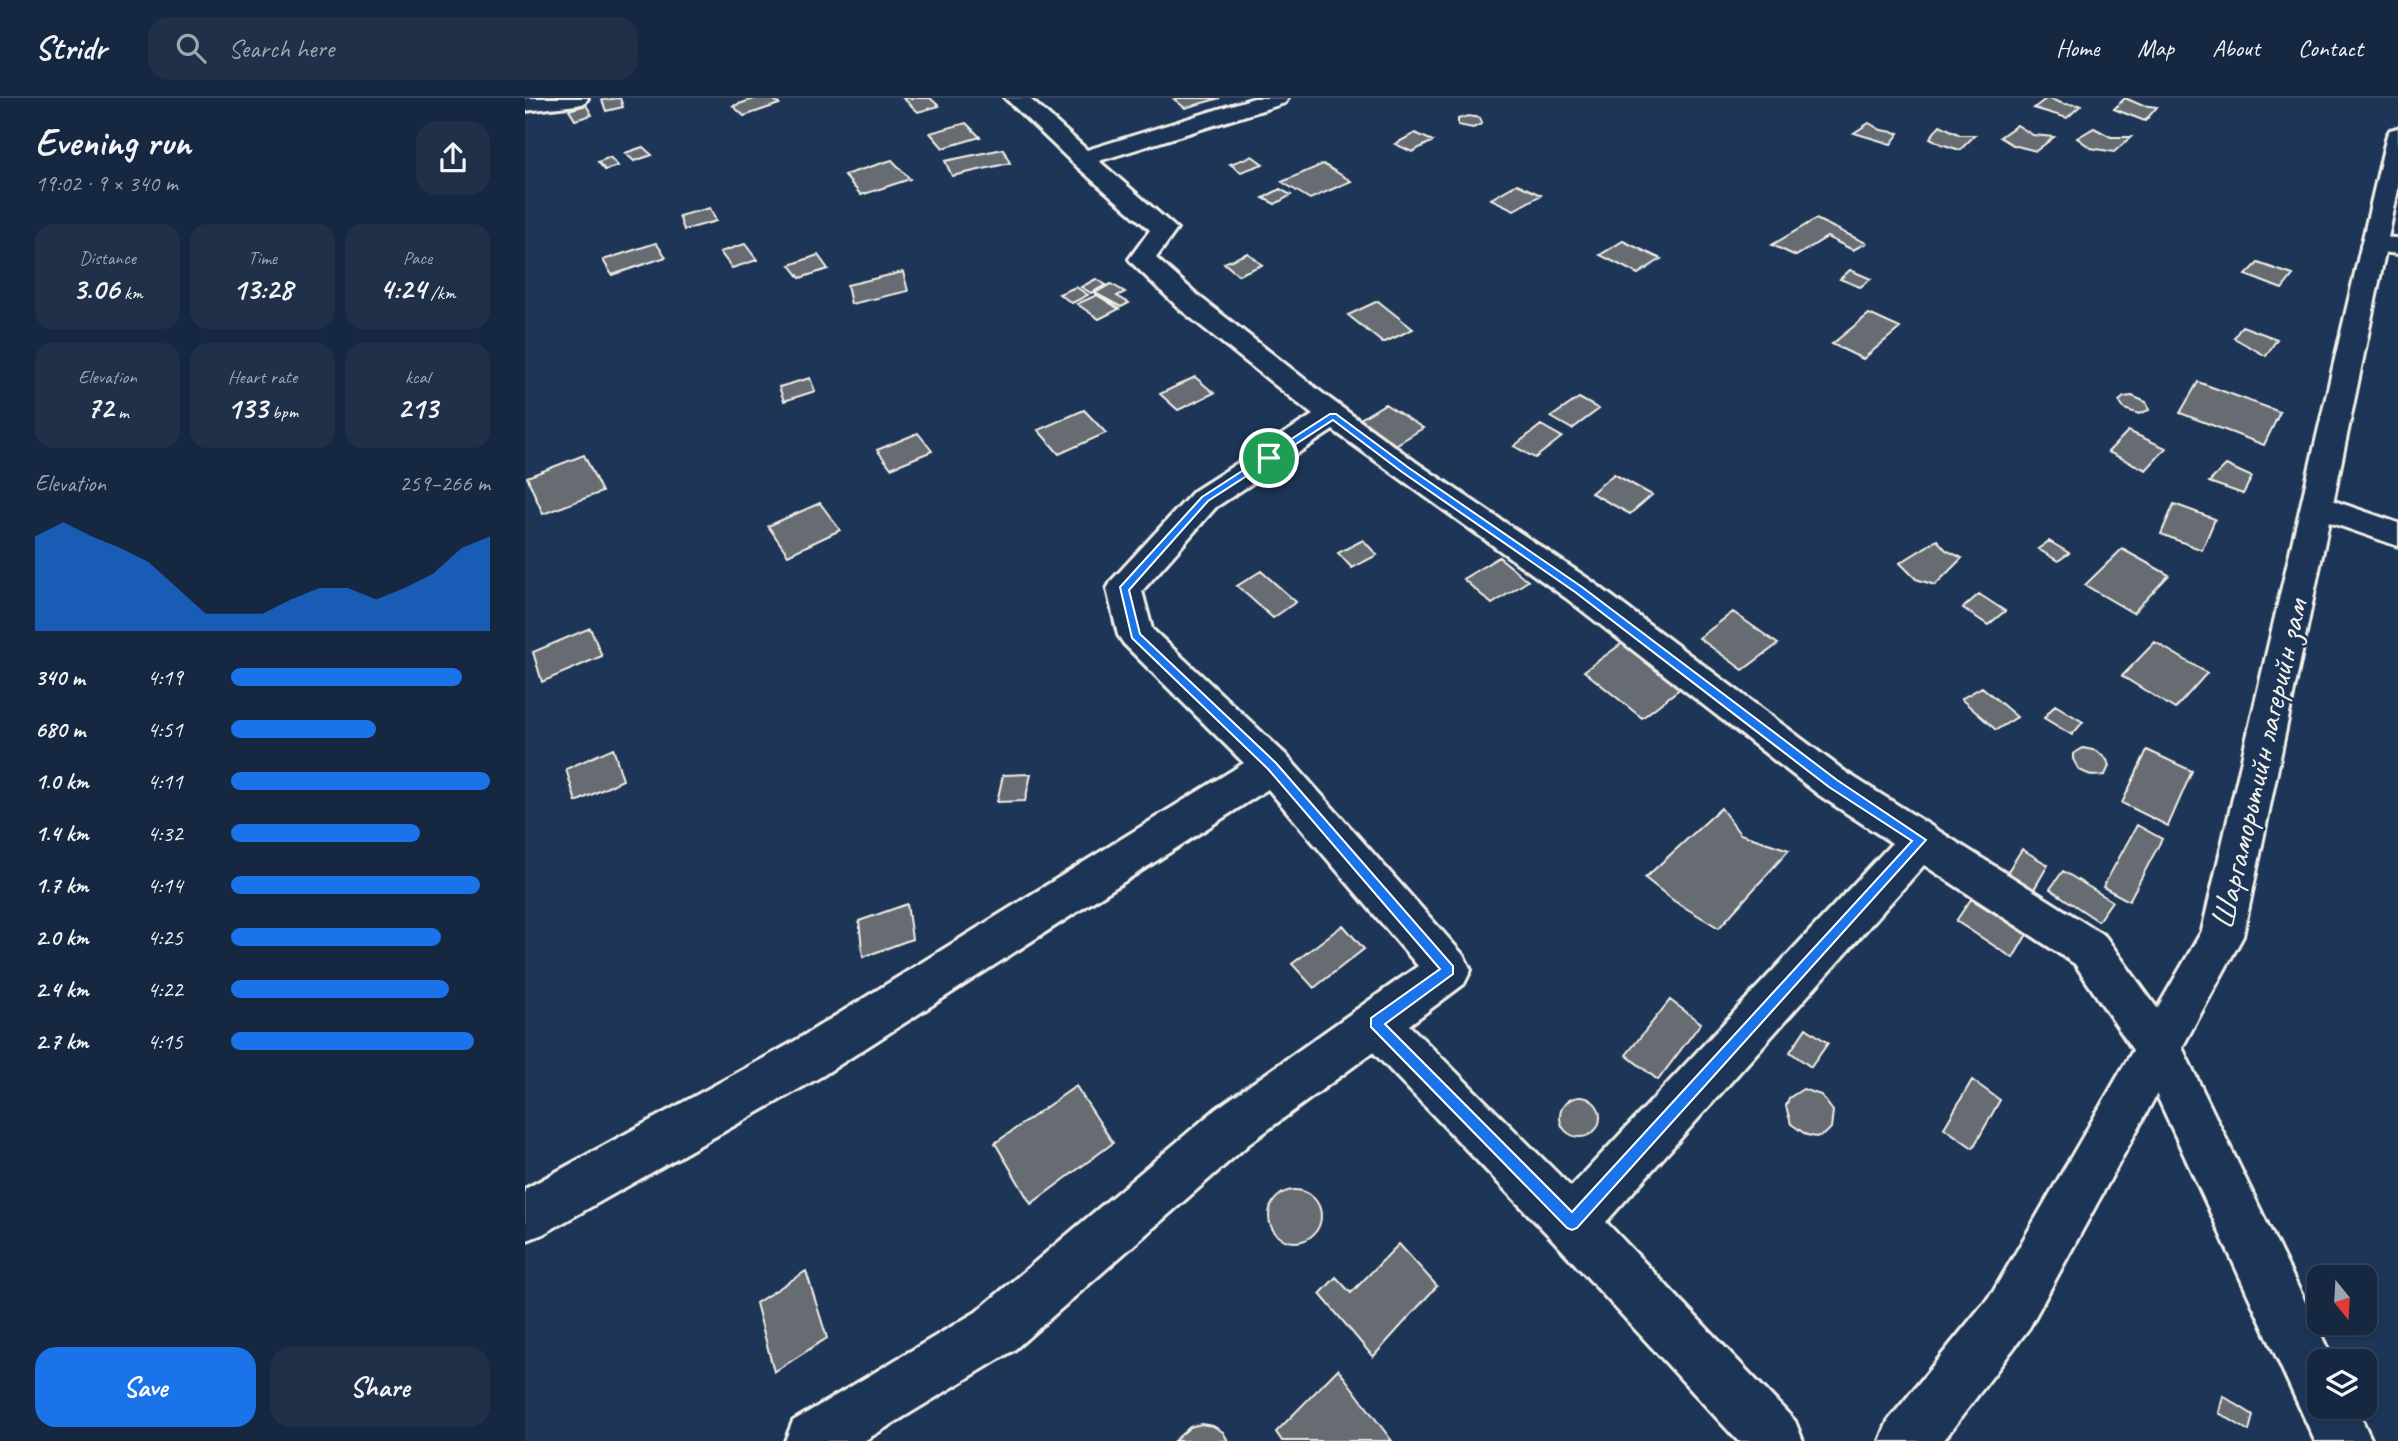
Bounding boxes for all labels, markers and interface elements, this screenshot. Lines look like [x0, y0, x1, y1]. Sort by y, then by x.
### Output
search box [148, 17, 638, 80]
text: Stridr [35, 27, 106, 69]
icon: search [172, 29, 210, 67]
text: Search here [228, 32, 334, 65]
text: Home [2056, 33, 2099, 63]
text: Map [2137, 33, 2174, 63]
text: About [2212, 33, 2260, 63]
text: Contact [2298, 33, 2363, 63]
text: Evening run [35, 119, 191, 166]
button: share [416, 121, 490, 195]
text: 19:02 · 9 × 340 m [35, 169, 178, 198]
text: Distance [79, 246, 136, 270]
text: Time [248, 246, 277, 270]
text: Pace [403, 246, 432, 270]
text: 3.06 [72, 270, 119, 308]
text: 13:28 [233, 270, 292, 308]
text: 4:24 [380, 270, 426, 308]
text: km [119, 281, 143, 305]
text: /km [426, 281, 455, 305]
text: Elevation [78, 365, 137, 389]
text: Heart rate [228, 365, 297, 389]
text: kcal [405, 365, 430, 389]
text: 72 [86, 389, 113, 427]
text: 133 [227, 389, 267, 427]
text: 213 [397, 389, 438, 427]
text: m [113, 400, 129, 424]
text: bpm [267, 400, 298, 424]
pin [1239, 428, 1299, 488]
icon: arrive [1250, 439, 1288, 477]
text: Elevation [35, 469, 106, 498]
text: 259–266 m [399, 469, 490, 498]
street label: Шаргаморьтийн лагерийн зам [2201, 593, 2318, 933]
text: 340 m [35, 663, 85, 692]
text: 4:19 [147, 663, 183, 692]
text: 680 m [35, 715, 85, 744]
text: 4:51 [147, 715, 183, 744]
text: 1.0 km [35, 767, 89, 796]
text: 4:11 [147, 767, 183, 796]
text: 1.4 km [35, 819, 89, 848]
text: 4:32 [147, 819, 183, 848]
text: 1.7 km [35, 871, 88, 900]
text: 4:14 [147, 871, 183, 900]
text: 2.0 km [35, 923, 89, 952]
text: 4:25 [147, 923, 183, 952]
text: 2.4 km [35, 975, 89, 1004]
text: 4:22 [147, 975, 183, 1004]
text: 2.7 km [35, 1027, 88, 1056]
text: 4:15 [147, 1027, 183, 1056]
north arrow [2307, 1265, 2377, 1335]
map controls [2307, 1265, 2377, 1419]
button: Save [35, 1347, 256, 1427]
button: Share [270, 1347, 490, 1427]
button: layers [2307, 1349, 2377, 1419]

